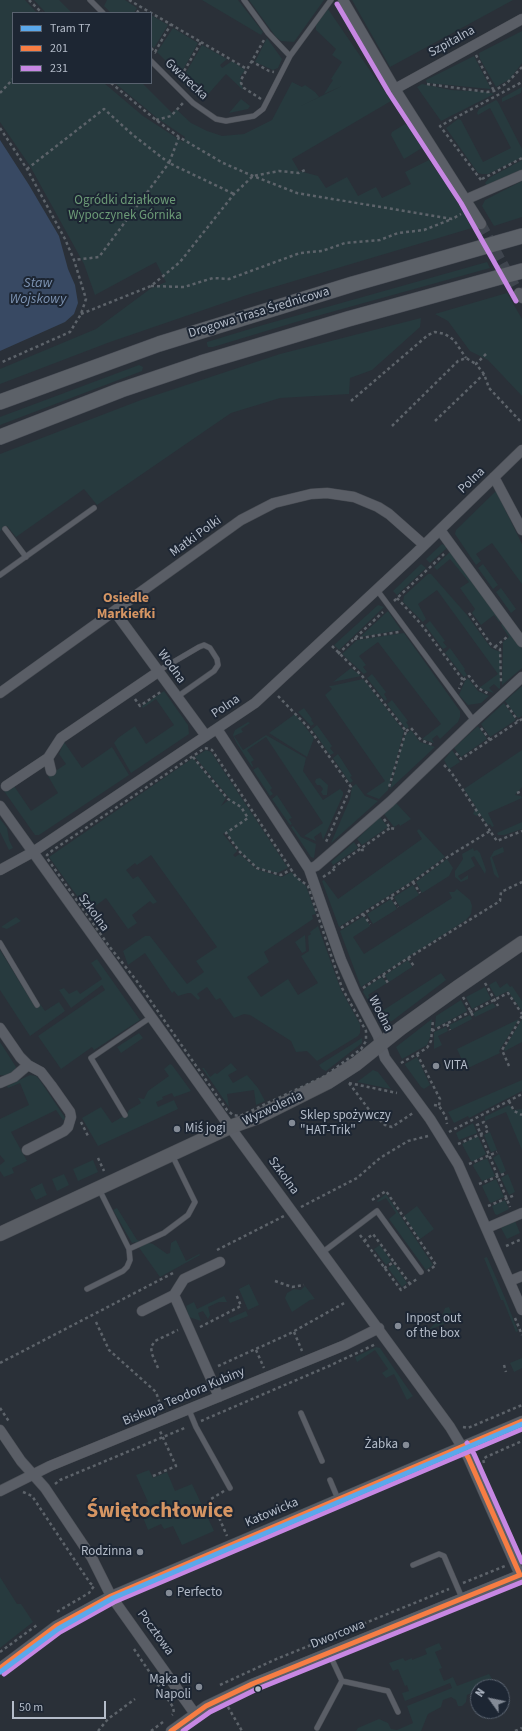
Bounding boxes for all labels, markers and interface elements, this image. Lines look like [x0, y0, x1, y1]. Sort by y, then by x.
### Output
legend [12, 12, 152, 84]
text: Tram T7 [50, 20, 91, 37]
street label: Szpitalna [426, 23, 478, 61]
text: 201 [50, 40, 68, 57]
street label: Gwarecka [161, 56, 211, 104]
text: 231 [50, 60, 68, 77]
park label: Ogródki działkowe Wypoczynek Górnika [68, 193, 182, 224]
water label: Staw Wojskowy [10, 276, 66, 308]
street label: Drogowa Trasa Średnicowa [187, 284, 331, 342]
street label: Polna [455, 465, 489, 497]
street label: Matki Polki [167, 513, 225, 561]
district label: Osiedle Markiefki [97, 591, 155, 624]
street label: Wodna [153, 647, 189, 687]
street label: Polna [209, 692, 243, 722]
street label: Szkolna [74, 891, 112, 935]
street label: Wodna [364, 993, 396, 1035]
place label: VITA [444, 1058, 468, 1074]
marker: VITA [431, 1061, 441, 1071]
street label: Wyzwolenia [240, 1088, 306, 1130]
place label: Sklep spożywczy "HAT-Trik" [300, 1108, 391, 1139]
marker: Sklep spożywczy "HAT-Trik" [287, 1118, 297, 1128]
place label: Miś jogi [185, 1121, 226, 1137]
marker: Miś jogi [172, 1124, 182, 1134]
street label: Szkolna [264, 1154, 302, 1198]
place label: Inpost out of the box [406, 1311, 461, 1342]
marker: Inpost out of the box [393, 1321, 403, 1331]
street label: Biskupa Teodora Kubiny [121, 1364, 247, 1430]
place label: Żabka [365, 1437, 398, 1453]
marker: Żabka [401, 1440, 411, 1450]
street label: Katowicka [243, 1495, 301, 1531]
district label: Świętochłowice [87, 1499, 233, 1525]
place label: Rodzinna [81, 1544, 132, 1560]
marker: Rodzinna [135, 1547, 145, 1557]
place label: Perfecto [177, 1585, 222, 1601]
marker: Perfecto [164, 1588, 174, 1598]
street label: Pocztowa [133, 1607, 177, 1659]
street label: Dworcowa [309, 1617, 367, 1653]
place label: Mąka di Napoli [149, 1672, 191, 1703]
north arrow [470, 1679, 510, 1719]
marker: Mąka di Napoli [194, 1682, 204, 1692]
unlabelled marker [253, 1684, 263, 1694]
text: N [472, 1686, 489, 1700]
scale bar [14, 1693, 108, 1719]
text: 50 m [19, 1699, 43, 1716]

